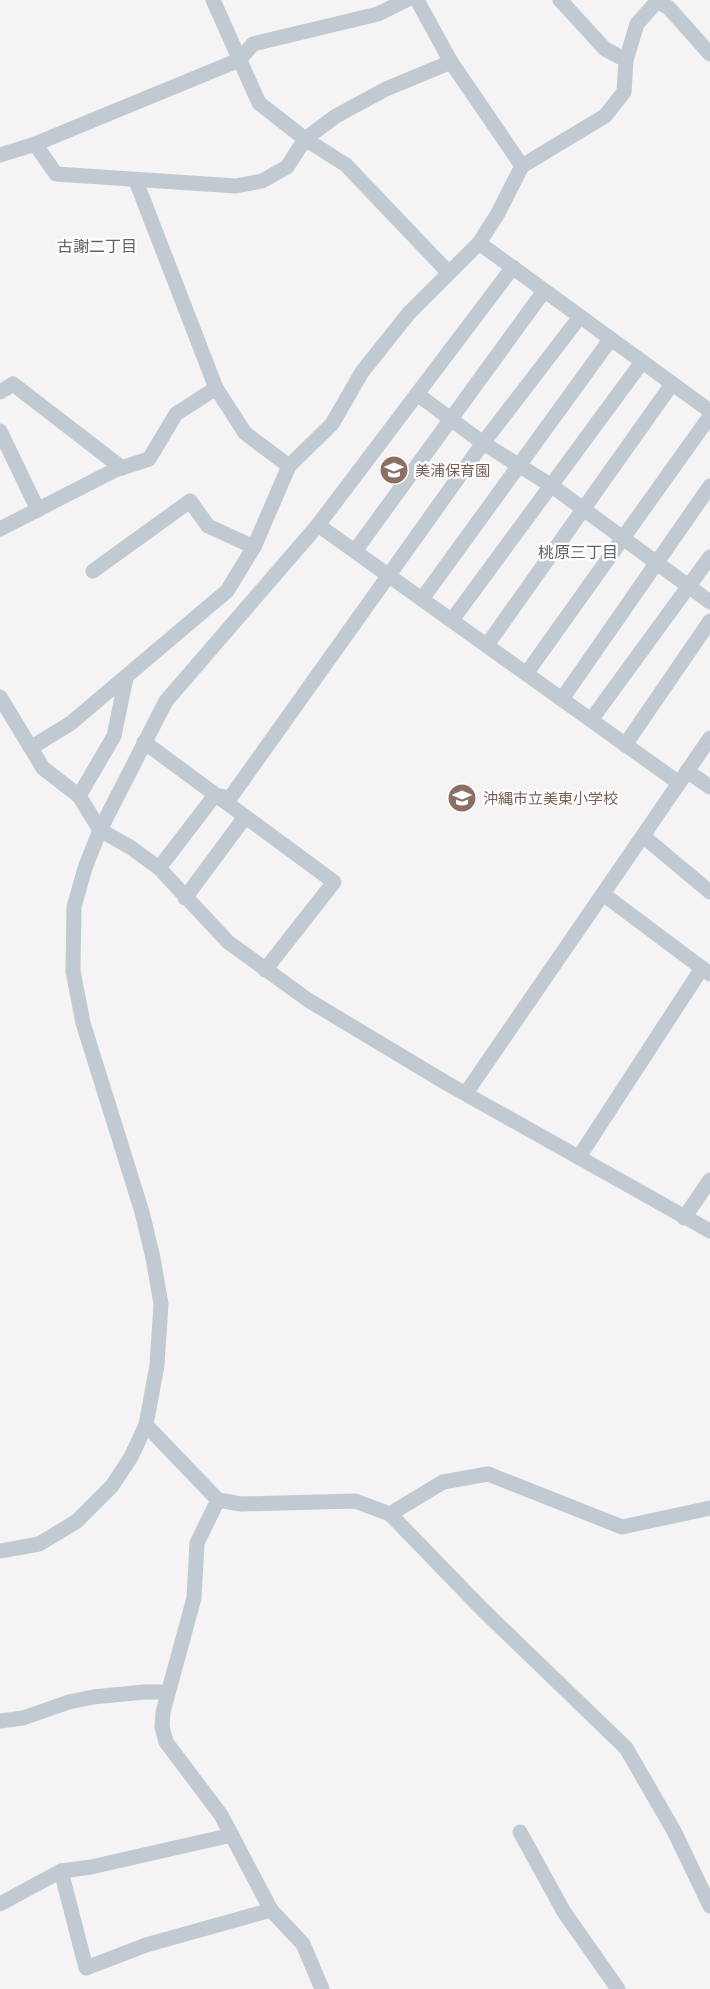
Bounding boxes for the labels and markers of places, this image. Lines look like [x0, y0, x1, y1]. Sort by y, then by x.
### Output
school or university icon: 美浦保育園 [378, 454, 410, 486]
place label: 美浦保育園 [415, 459, 490, 482]
school or university icon: 沖縄市立美東小学校 [446, 782, 478, 814]
place label: 沖縄市立美東小学校 [483, 787, 618, 810]

